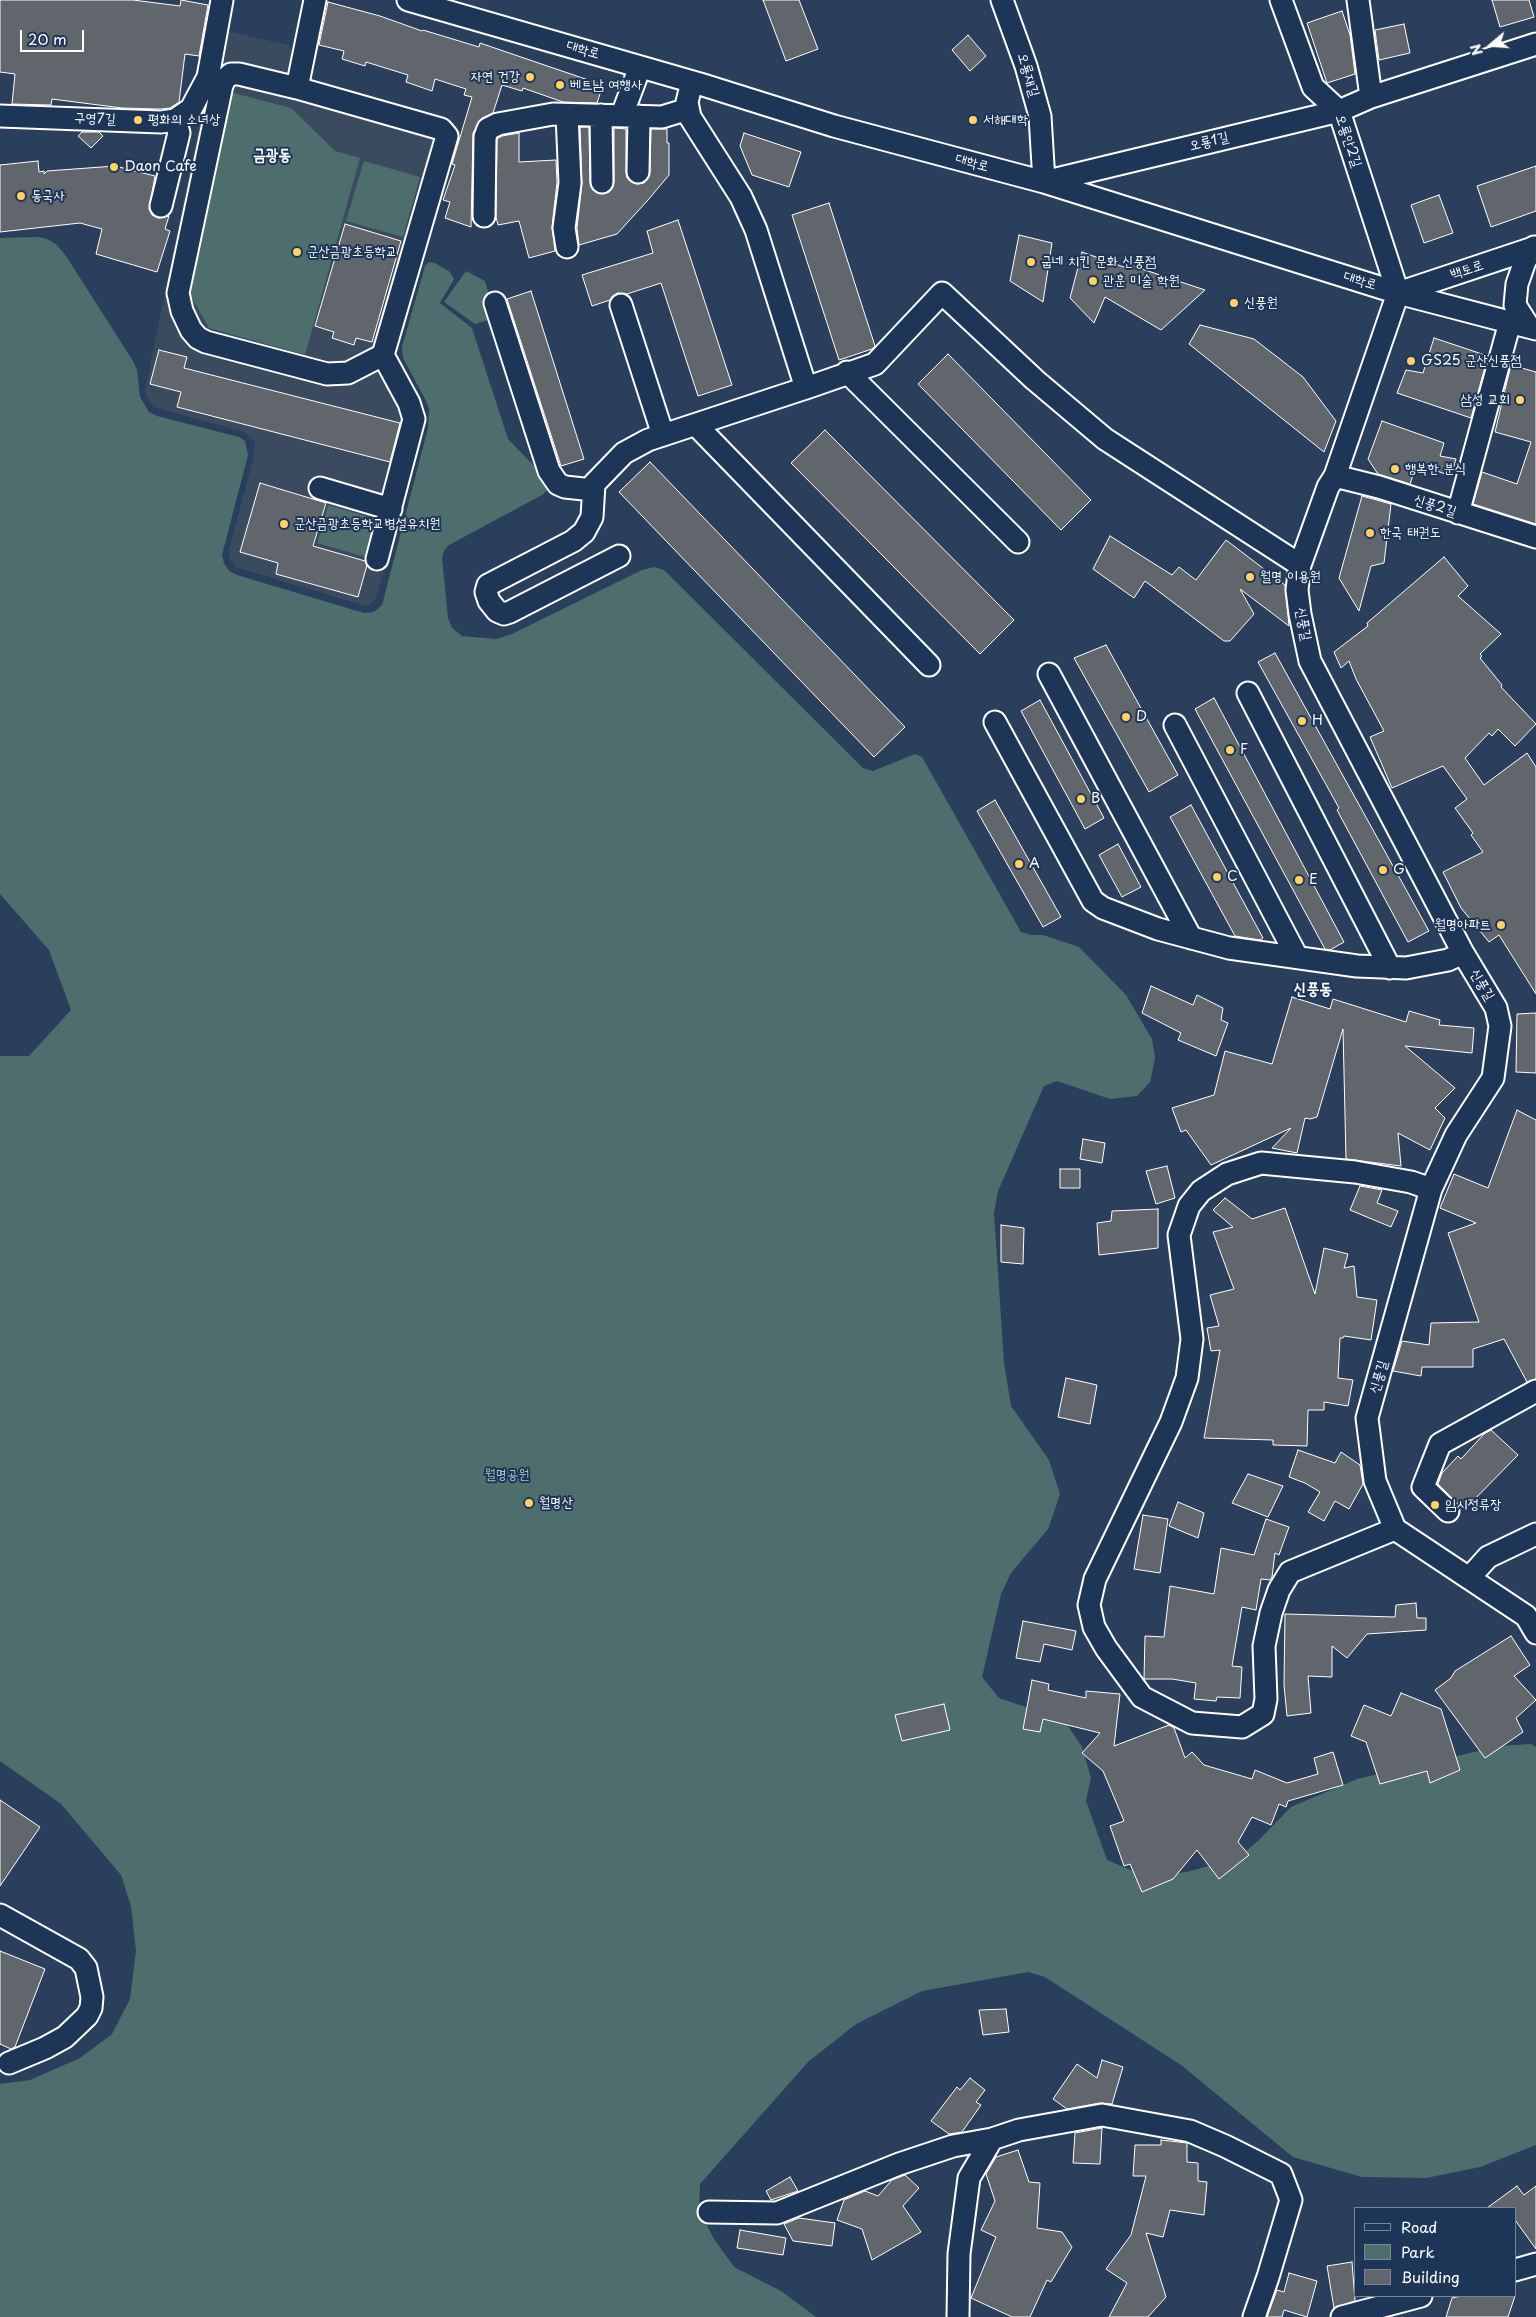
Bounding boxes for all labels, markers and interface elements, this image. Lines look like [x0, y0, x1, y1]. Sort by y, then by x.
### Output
scale bar [22, 20, 86, 52]
north arrow [1466, 20, 1516, 70]
text: 20 m [28, 27, 67, 50]
street label: 대학로 [564, 37, 602, 63]
text: N [1465, 41, 1488, 58]
street label: 오룡재길 [1013, 51, 1043, 99]
place label: 자연 건강 [470, 69, 520, 85]
marker: 자연 건강 [524, 71, 536, 83]
place label: 베트남 여행사 [570, 77, 642, 93]
marker: 베트남 여행사 [554, 79, 566, 91]
street label: 구영7길 [74, 110, 116, 128]
place label: 평화의 소녀상 [148, 112, 220, 128]
place label: 서해대학 [983, 112, 1028, 128]
street label: 오룡안2길 [1331, 112, 1365, 170]
marker: 평화의 소녀상 [132, 114, 144, 126]
marker: 서해대학 [967, 114, 979, 126]
street label: 오룡1길 [1188, 129, 1230, 155]
district label: 금광동 [253, 146, 291, 166]
street label: 대학로 [954, 151, 990, 175]
place label: Daon Cafe [124, 159, 197, 175]
marker: Daon Cafe [108, 161, 120, 173]
place label: 동국사 [31, 188, 65, 204]
marker: 동국사 [15, 190, 27, 202]
place label: 군산금광초등학교 [307, 244, 397, 260]
marker: 군산금광초등학교 [291, 246, 303, 258]
place label: 굽네 치킨 문화 신풍점 [1041, 254, 1156, 270]
marker: 굽네 치킨 문화 신풍점 [1025, 256, 1037, 268]
street label: 백토로 [1448, 257, 1486, 283]
street label: 대학로 [1341, 268, 1379, 294]
place label: 관훈 미술 학원 [1103, 273, 1180, 289]
marker: 관훈 미술 학원 [1087, 275, 1099, 287]
place label: 신풍원 [1244, 295, 1278, 311]
marker: 신풍원 [1228, 297, 1240, 309]
place label: GS25 군산신풍점 [1421, 353, 1521, 369]
marker: GS25 군산신풍점 [1405, 355, 1417, 367]
place label: 삼성 교회 [1460, 392, 1510, 408]
marker: 삼성 교회 [1514, 394, 1526, 406]
place label: 행복한 분식 [1405, 461, 1466, 477]
marker: 행복한 분식 [1389, 463, 1401, 475]
street label: 신풍2길 [1412, 491, 1458, 521]
place label: 군산금광초등학교병설유치원 [294, 516, 440, 532]
marker: 군산금광초등학교병설유치원 [278, 518, 290, 530]
place label: 한국 태권도 [1380, 525, 1441, 541]
marker: 한국 태권도 [1364, 527, 1376, 539]
place label: 월명 이용원 [1260, 569, 1321, 585]
marker: 월명 이용원 [1244, 571, 1256, 583]
street label: 신풍길 [1292, 606, 1314, 642]
place label: D [1136, 709, 1147, 725]
marker: D [1120, 711, 1132, 723]
place label: H [1312, 713, 1323, 729]
marker: H [1296, 715, 1308, 727]
place label: F [1240, 742, 1248, 758]
marker: F [1224, 744, 1236, 756]
place label: B [1091, 791, 1100, 807]
marker: B [1075, 793, 1087, 805]
place label: A [1029, 856, 1040, 872]
marker: A [1013, 858, 1025, 870]
place label: G [1393, 862, 1405, 878]
marker: G [1377, 864, 1389, 876]
place label: C [1227, 869, 1238, 885]
marker: C [1211, 871, 1223, 883]
place label: E [1309, 872, 1318, 888]
marker: E [1293, 874, 1305, 886]
place label: 월명아파트 [1435, 917, 1491, 933]
marker: 월명아파트 [1495, 919, 1507, 931]
street label: 신풍길 [1466, 966, 1498, 1004]
district label: 신풍동 [1294, 980, 1332, 1000]
street label: 신풍길 [1366, 1358, 1392, 1396]
park label: 월명공원 [484, 1467, 530, 1483]
place label: 월명산 [539, 1495, 573, 1511]
marker: 월명산 [523, 1497, 535, 1509]
place label: 임시정류장 [1445, 1497, 1501, 1513]
marker: 임시정류장 [1429, 1499, 1441, 1511]
legend [1354, 2207, 1516, 2297]
text: Road [1401, 2215, 1437, 2238]
text: Park [1401, 2240, 1435, 2263]
text: Building [1401, 2265, 1460, 2288]

